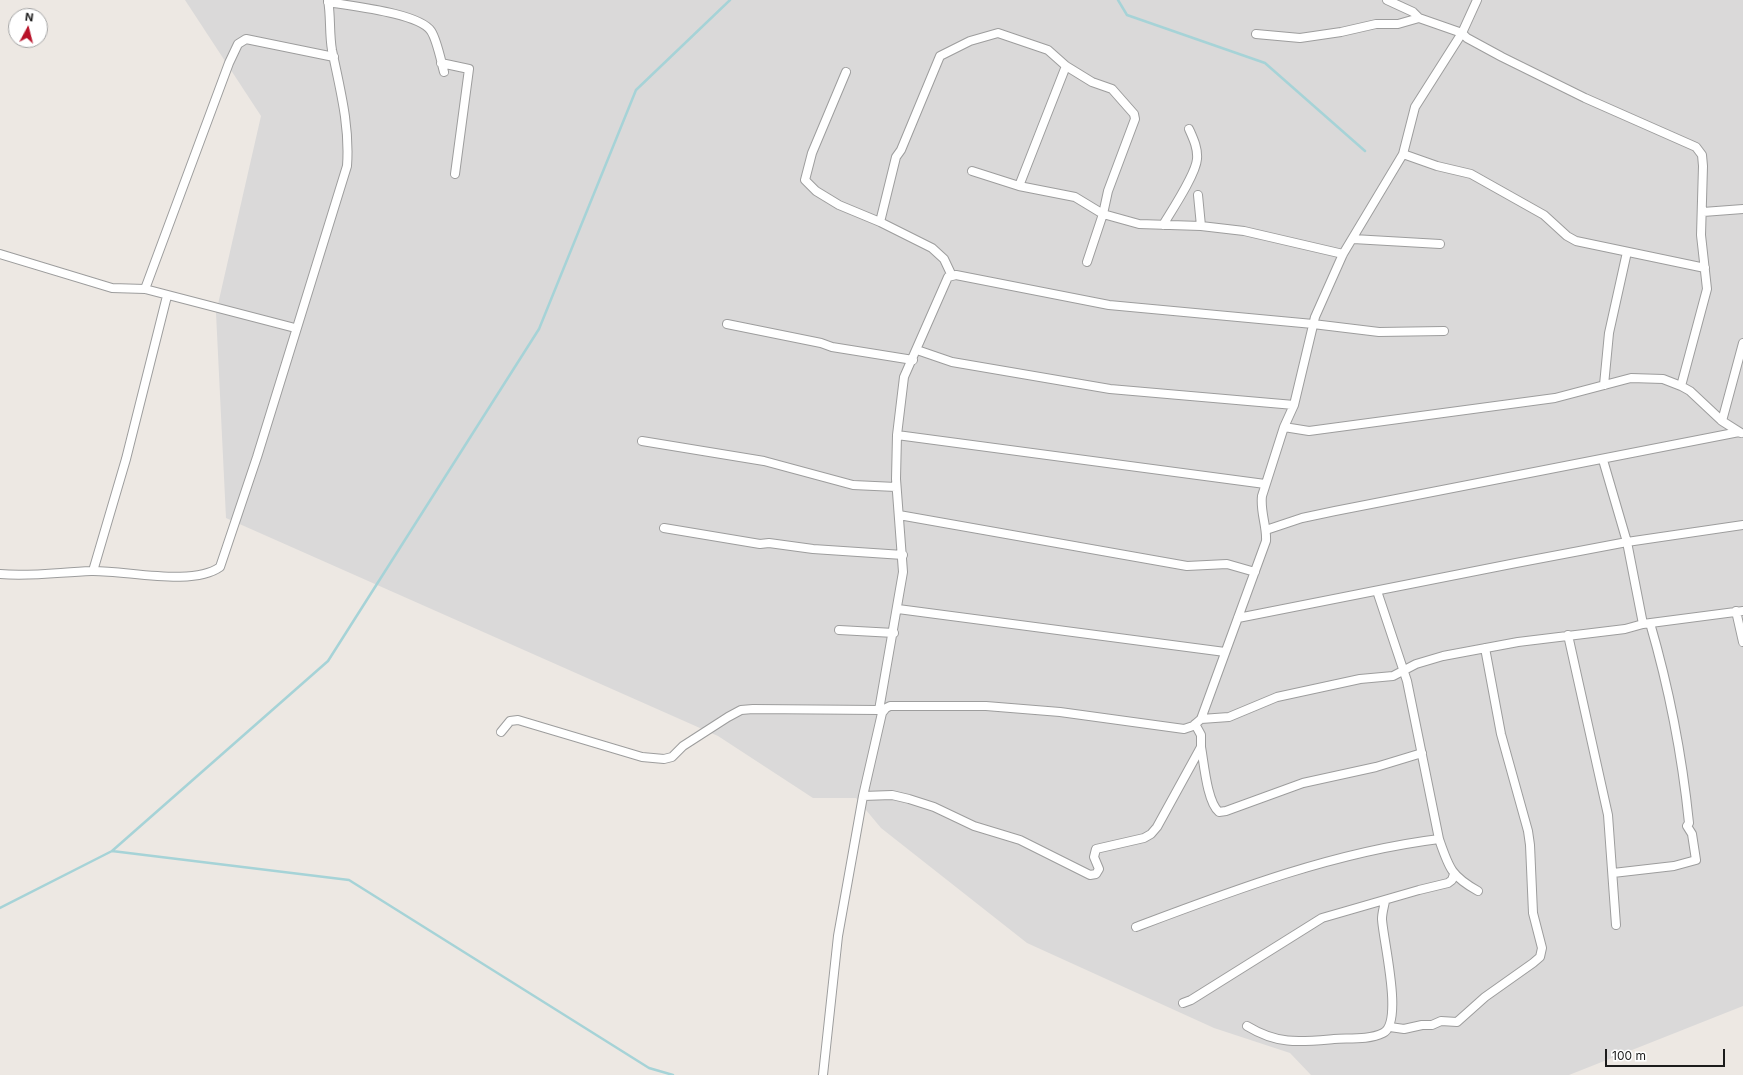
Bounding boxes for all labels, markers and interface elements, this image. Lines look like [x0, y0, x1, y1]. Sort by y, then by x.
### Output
north arrow [8, 8, 48, 48]
text: N [24, 10, 34, 25]
scale bar [1607, 1041, 1727, 1067]
text: 100 m [1612, 1048, 1646, 1063]

